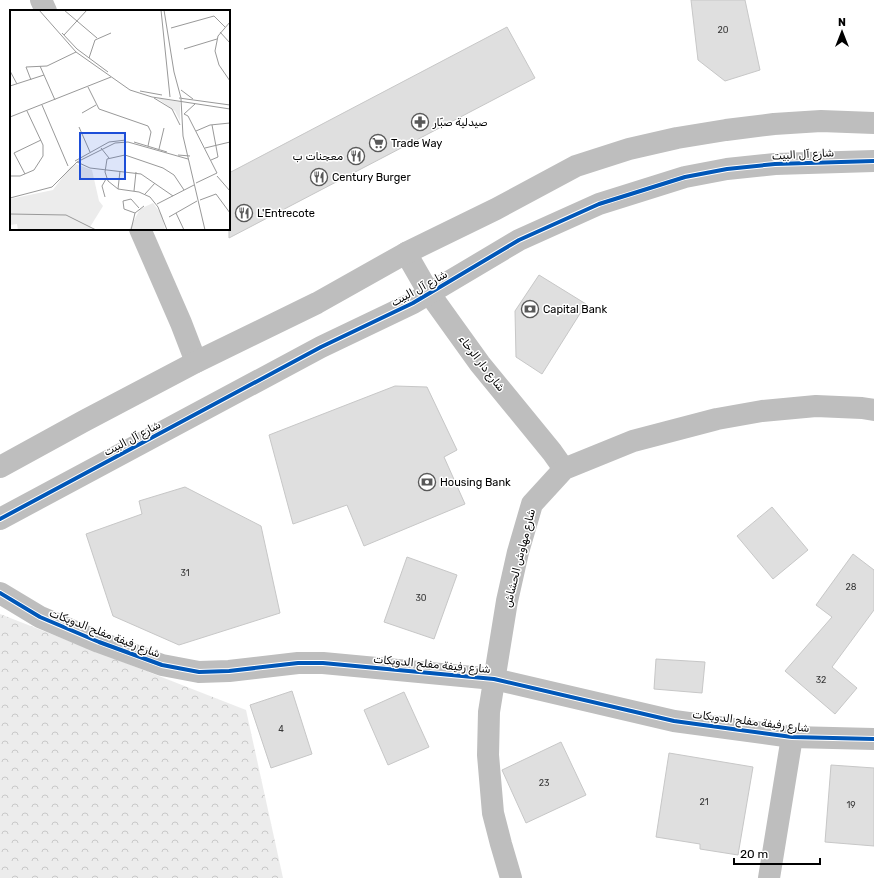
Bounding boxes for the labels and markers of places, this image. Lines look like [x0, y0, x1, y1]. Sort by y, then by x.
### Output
pharmacy icon: صيدلية صبّار [410, 112, 430, 132]
place label: صيدلية صبّار [432, 116, 488, 129]
supermarket icon: Trade Way [368, 133, 388, 153]
place label: Trade Way [391, 137, 442, 150]
restaurant icon: معجنات ب [346, 146, 366, 166]
place label: معجنات ب [293, 150, 343, 163]
restaurant icon: Century Burger [309, 167, 329, 187]
place label: Century Burger [332, 171, 411, 184]
restaurant icon: L'Entrecote [234, 203, 254, 223]
place label: L'Entrecote [257, 207, 315, 220]
bank icon: Capital Bank [520, 299, 540, 319]
place label: Capital Bank [543, 303, 607, 316]
bank icon: Housing Bank [417, 472, 437, 492]
place label: Housing Bank [440, 476, 511, 489]

